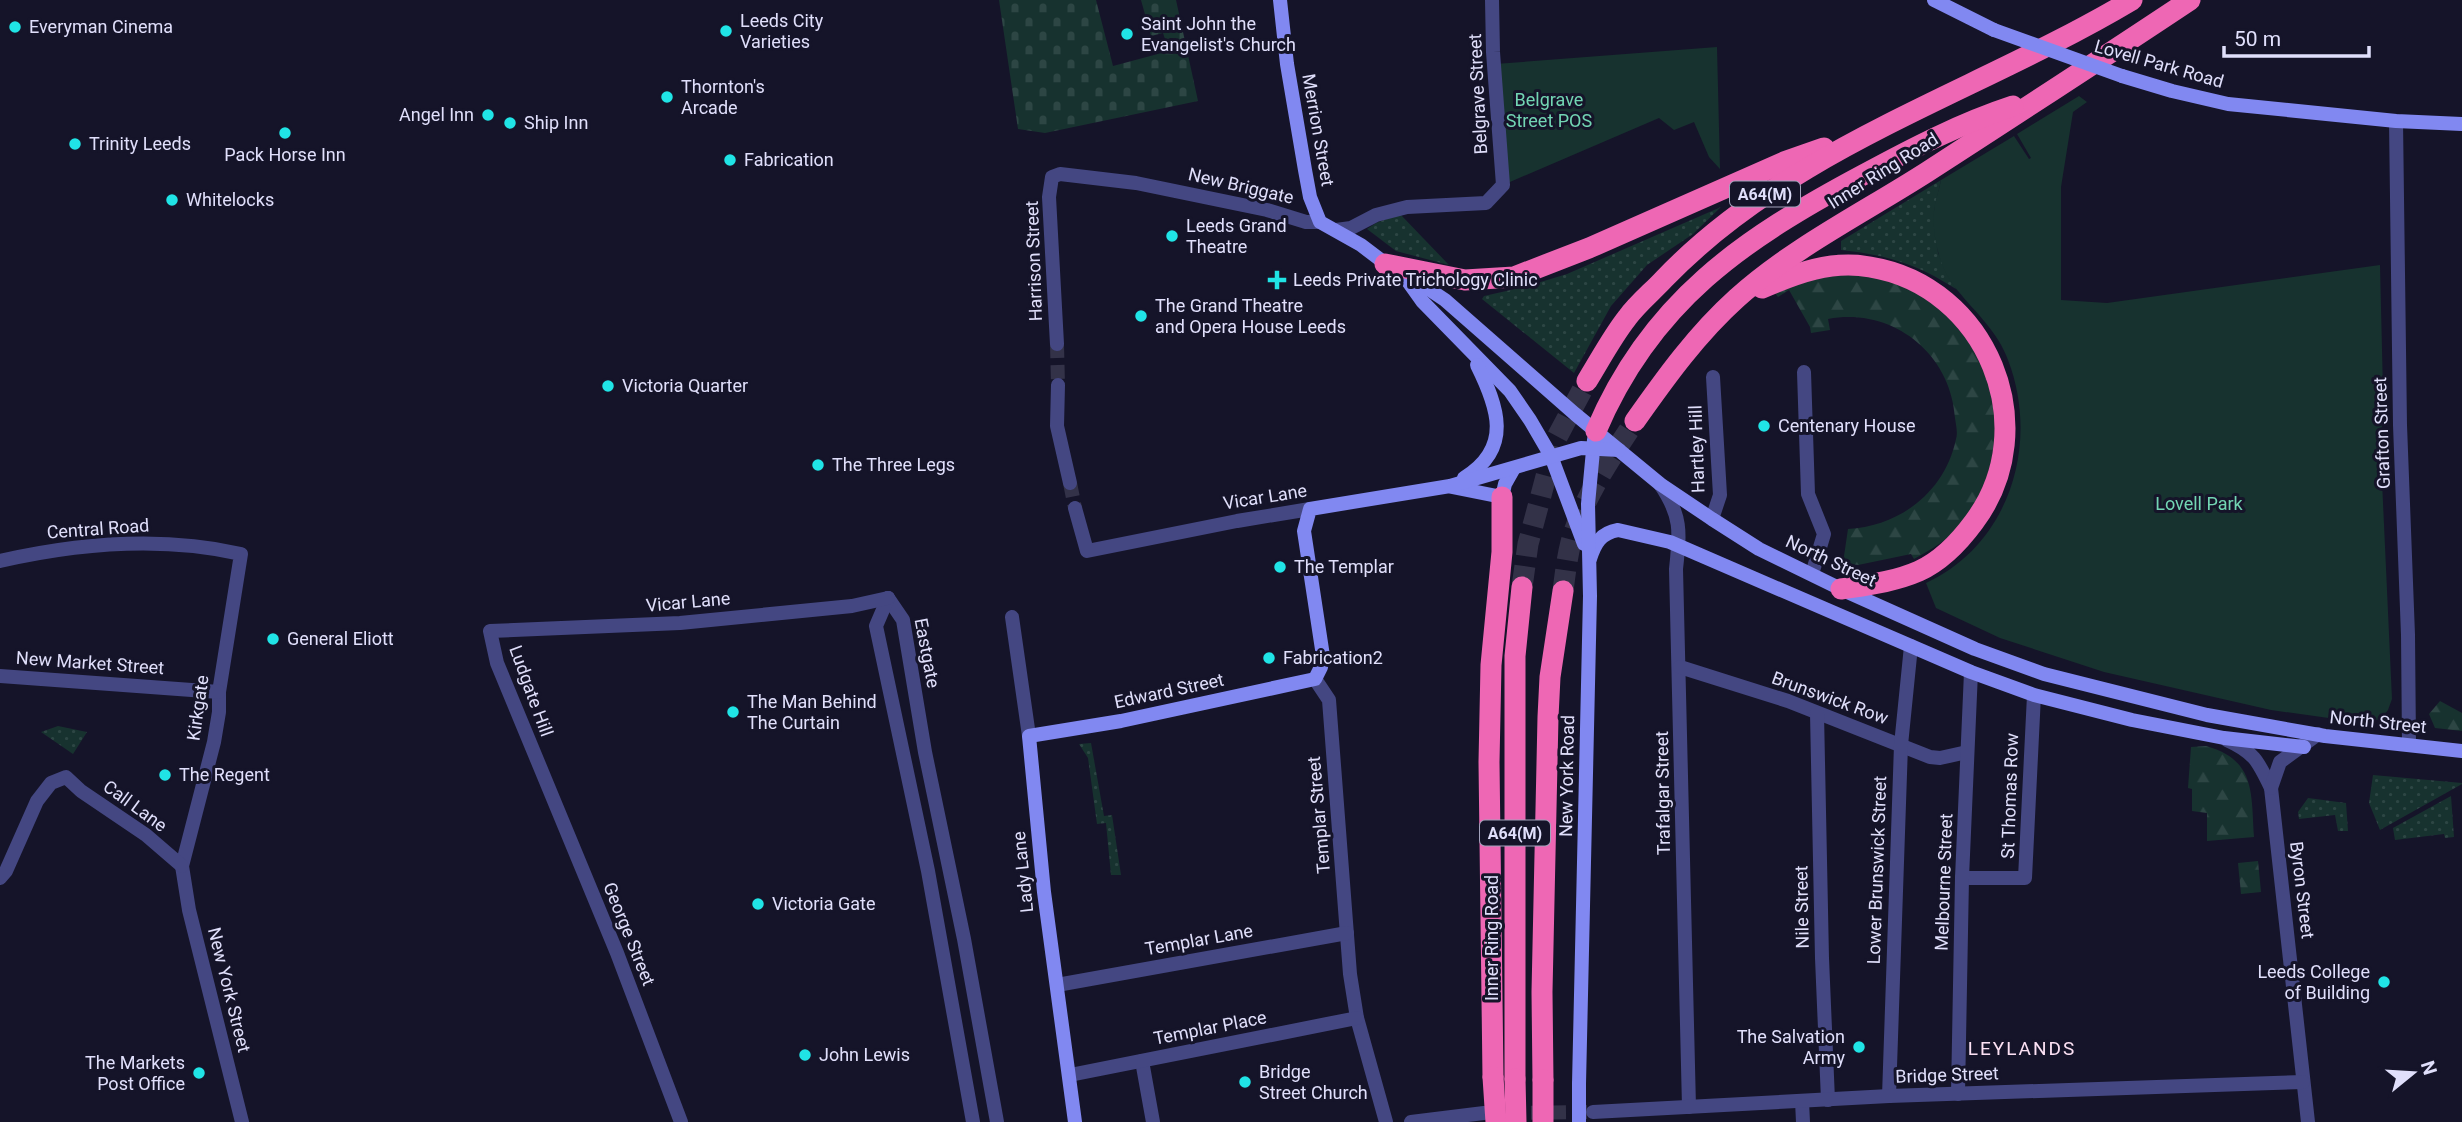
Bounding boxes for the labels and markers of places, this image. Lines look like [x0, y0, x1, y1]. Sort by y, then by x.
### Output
place label: Leeds City Varieties [740, 10, 824, 52]
place label: Saint John the Evangelist's Church [1141, 13, 1296, 55]
place label: Everyman Cinema [29, 16, 173, 37]
marker: Everyman Cinema [7, 19, 23, 35]
marker: Leeds City Varieties [718, 23, 734, 39]
marker: Saint John the Evangelist's Church [1119, 26, 1135, 42]
place label: Thornton's Arcade [681, 76, 765, 118]
marker: Thornton's Arcade [659, 89, 675, 105]
place label: Angel Inn [399, 104, 474, 125]
marker: Angel Inn [480, 107, 496, 123]
place label: Ship Inn [524, 112, 588, 133]
marker: Ship Inn [502, 115, 518, 131]
marker: Pack Horse Inn [277, 125, 293, 141]
place label: Trinity Leeds [89, 133, 191, 154]
marker: Trinity Leeds [67, 136, 83, 152]
place label: Pack Horse Inn [224, 144, 346, 165]
place label: Fabrication [744, 149, 834, 170]
marker: Fabrication [722, 152, 738, 168]
place label: Whitelocks [186, 189, 274, 210]
marker: Whitelocks [164, 192, 180, 208]
place label: Leeds Grand Theatre [1186, 215, 1287, 257]
marker: Leeds Grand Theatre [1164, 228, 1180, 244]
place label: Leeds Private Trichology Clinic [1293, 269, 1538, 290]
marker: Leeds Private Trichology Clinic [1267, 270, 1287, 290]
place label: The Grand Theatre and Opera House Leeds [1155, 295, 1346, 337]
marker: The Grand Theatre and Opera House Leeds [1133, 308, 1149, 324]
place label: Victoria Quarter [622, 375, 748, 396]
marker: Victoria Quarter [600, 378, 616, 394]
place label: Centenary House [1778, 415, 1915, 436]
marker: Centenary House [1756, 418, 1772, 434]
place label: The Three Legs [832, 454, 955, 475]
marker: The Three Legs [810, 457, 826, 473]
place label: The Templar [1294, 556, 1394, 577]
marker: The Templar [1272, 559, 1288, 575]
place label: General Eliott [287, 628, 394, 649]
marker: General Eliott [265, 631, 281, 647]
place label: Fabrication2 [1283, 647, 1383, 668]
marker: Fabrication2 [1261, 650, 1277, 666]
place label: The Man Behind The Curtain [747, 691, 877, 733]
marker: The Man Behind The Curtain [725, 704, 741, 720]
place label: The Regent [179, 764, 270, 785]
marker: The Regent [157, 767, 173, 783]
place label: Victoria Gate [772, 893, 875, 914]
marker: Victoria Gate [750, 896, 766, 912]
place label: Leeds College of Building [2257, 961, 2370, 1003]
marker: Leeds College of Building [2376, 974, 2392, 990]
place label: The Salvation Army [1737, 1026, 1845, 1068]
marker: The Salvation Army [1851, 1039, 1867, 1055]
place label: John Lewis [819, 1044, 910, 1065]
marker: John Lewis [797, 1047, 813, 1063]
place label: The Markets Post Office [85, 1052, 185, 1094]
place label: Bridge Street Church [1259, 1061, 1368, 1103]
marker: The Markets Post Office [191, 1065, 207, 1081]
marker: Bridge Street Church [1237, 1074, 1253, 1090]

